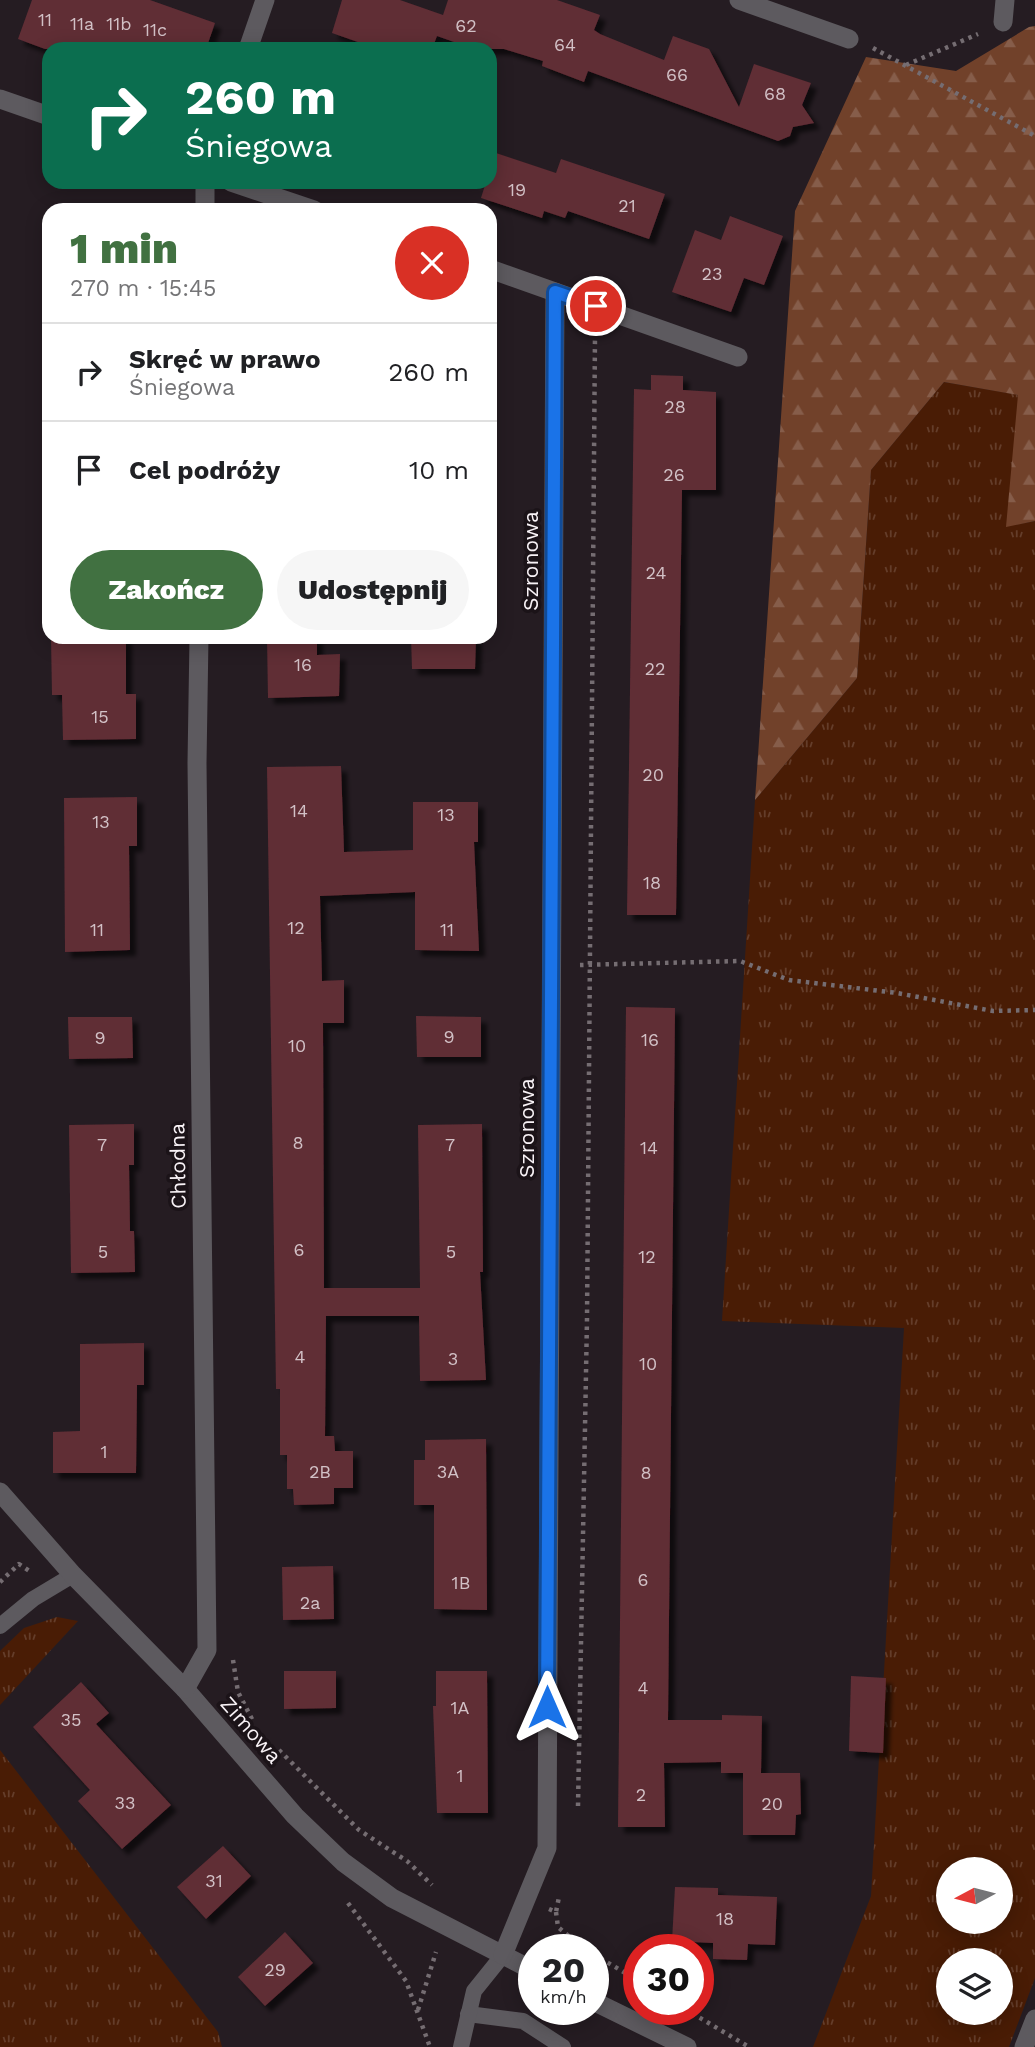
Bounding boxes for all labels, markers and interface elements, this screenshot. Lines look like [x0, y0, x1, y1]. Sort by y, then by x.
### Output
house number: 11 [38, 9, 52, 30]
house number: 11a [70, 13, 94, 34]
house number: 11b [106, 13, 132, 34]
house number: 62 [455, 15, 477, 36]
house number: 11c [143, 19, 167, 40]
house number: 64 [554, 34, 576, 55]
house number: 66 [666, 64, 688, 85]
text: 260 m [185, 68, 336, 126]
icon: right [70, 70, 161, 161]
house number: 68 [764, 83, 786, 104]
text: Śniegowa [185, 127, 332, 165]
house number: 19 [508, 179, 526, 200]
house number: 21 [618, 195, 636, 216]
text: 1 min [70, 224, 178, 273]
button: close [395, 226, 469, 300]
house number: 23 [702, 263, 723, 284]
text: 270 m · 15:45 [70, 275, 217, 302]
pin [566, 276, 626, 336]
icon: arrive [577, 287, 615, 325]
text: Skręć w prawo [129, 344, 321, 374]
icon: right [70, 353, 108, 391]
text: 260 m [388, 357, 469, 387]
text: Śniegowa [129, 374, 235, 401]
house number: 28 [664, 396, 686, 417]
icon: arrive [70, 451, 108, 489]
text: Cel podróży [129, 455, 280, 485]
text: 10 m [409, 455, 469, 485]
house number: 26 [663, 464, 685, 485]
street label: Szronowa [518, 511, 543, 611]
button: Zakończ [70, 550, 263, 630]
button: Udostępnij [277, 550, 469, 630]
house number: 24 [646, 562, 666, 583]
house number: 16 [294, 654, 312, 675]
house number: 22 [645, 658, 666, 679]
house number: 15 [91, 706, 109, 727]
house number: 20 [642, 764, 664, 785]
house number: 14 [290, 800, 308, 821]
house number: 13 [437, 804, 455, 825]
house number: 13 [92, 811, 110, 832]
house number: 18 [643, 872, 661, 893]
house number: 12 [287, 917, 305, 938]
house number: 11 [90, 919, 104, 940]
house number: 11 [440, 919, 454, 940]
house number: 9 [443, 1026, 455, 1047]
house number: 9 [94, 1027, 106, 1048]
house number: 16 [641, 1029, 659, 1050]
house number: 10 [288, 1035, 306, 1056]
street label: Szronowa [514, 1078, 539, 1178]
street label: Chłodna [164, 1123, 191, 1209]
house number: 8 [292, 1132, 304, 1153]
house number: 7 [97, 1134, 107, 1155]
house number: 7 [445, 1134, 455, 1155]
house number: 14 [640, 1137, 658, 1158]
house number: 6 [294, 1239, 304, 1260]
house number: 5 [98, 1241, 108, 1262]
house number: 5 [446, 1241, 456, 1262]
house number: 12 [638, 1246, 656, 1267]
house number: 4 [295, 1346, 306, 1367]
house number: 3 [448, 1348, 458, 1369]
house number: 10 [639, 1353, 657, 1374]
house number: 1 [100, 1441, 108, 1462]
house number: 2B [309, 1461, 331, 1482]
house number: 3A [437, 1461, 459, 1482]
house number: 8 [640, 1462, 652, 1483]
house number: 6 [638, 1569, 648, 1590]
house number: 1B [452, 1572, 470, 1593]
house number: 2a [300, 1592, 320, 1613]
position arrow [510, 1670, 584, 1744]
house number: 4 [638, 1677, 649, 1698]
street label: Zimowa [216, 1691, 287, 1768]
house number: 1A [451, 1697, 470, 1718]
house number: 35 [61, 1709, 81, 1730]
house number: 1 [456, 1765, 464, 1786]
house number: 2 [636, 1784, 646, 1805]
house number: 33 [115, 1792, 136, 1813]
house number: 20 [761, 1793, 783, 1814]
north arrow [936, 1857, 1013, 1934]
map controls [936, 1857, 1013, 2025]
house number: 31 [205, 1870, 223, 1891]
house number: 18 [716, 1908, 734, 1929]
speed limit sign: 30 [623, 1934, 714, 2025]
button: layers [936, 1948, 1013, 2025]
text: 20 [542, 1949, 585, 1991]
house number: 29 [264, 1959, 286, 1980]
text: km/h [540, 1986, 587, 2007]

